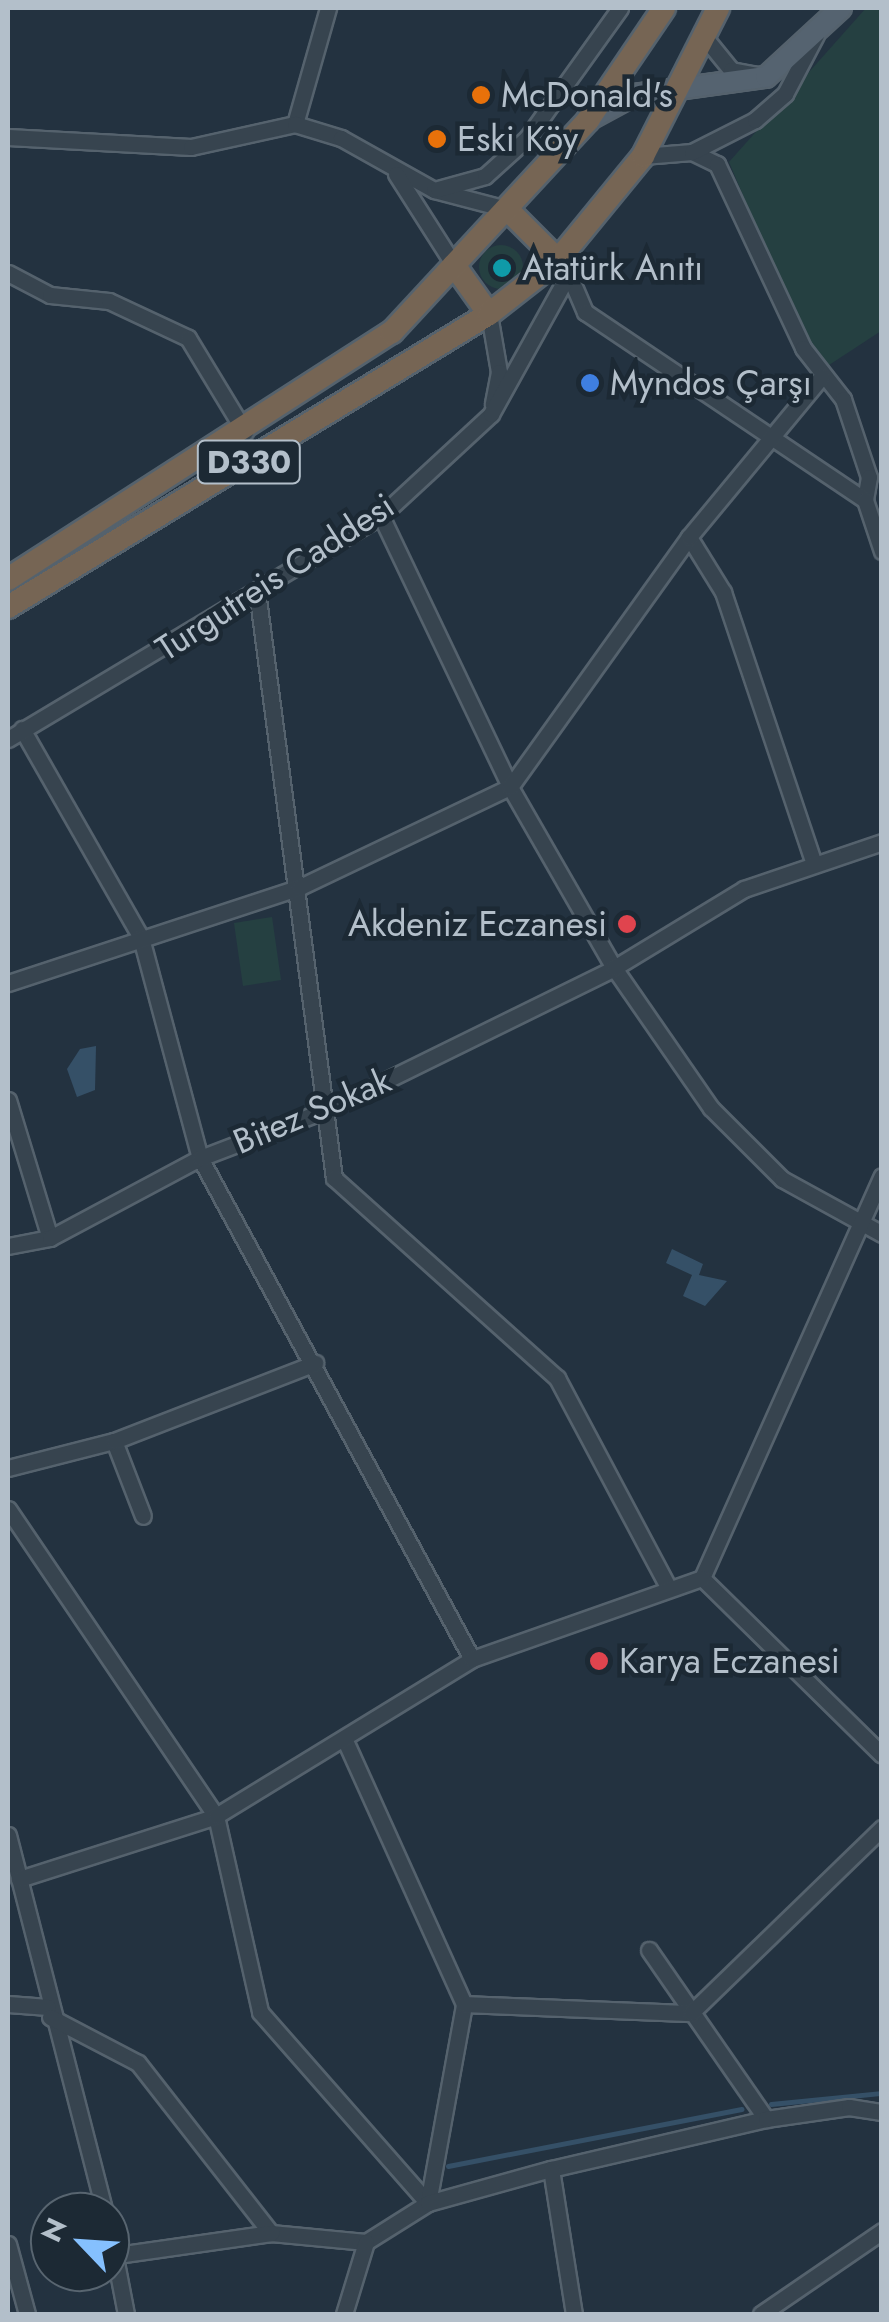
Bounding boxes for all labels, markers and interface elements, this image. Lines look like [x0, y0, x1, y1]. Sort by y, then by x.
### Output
place label: McDonald's [501, 74, 673, 116]
marker: McDonald's [470, 84, 492, 106]
place label: Eski Köy [457, 118, 578, 160]
marker: Eski Köy [426, 128, 448, 150]
place label: Atatürk Anıtı [522, 247, 703, 289]
marker: Atatürk Anıtı [491, 257, 513, 279]
place label: Myndos Çarşı [610, 362, 812, 404]
marker: Myndos Çarşı [579, 372, 601, 394]
road number: D330 [196, 435, 302, 489]
street label: Turgutreis Caddesi [148, 484, 402, 670]
place label: Akdeniz Eczanesi [348, 903, 607, 945]
marker: Akdeniz Eczanesi [616, 913, 638, 935]
street label: Bitez Sokak [227, 1059, 397, 1163]
place label: Karya Eczanesi [619, 1640, 840, 1682]
marker: Karya Eczanesi [588, 1650, 610, 1672]
north arrow [30, 2192, 130, 2292]
text: N [31, 2211, 77, 2249]

